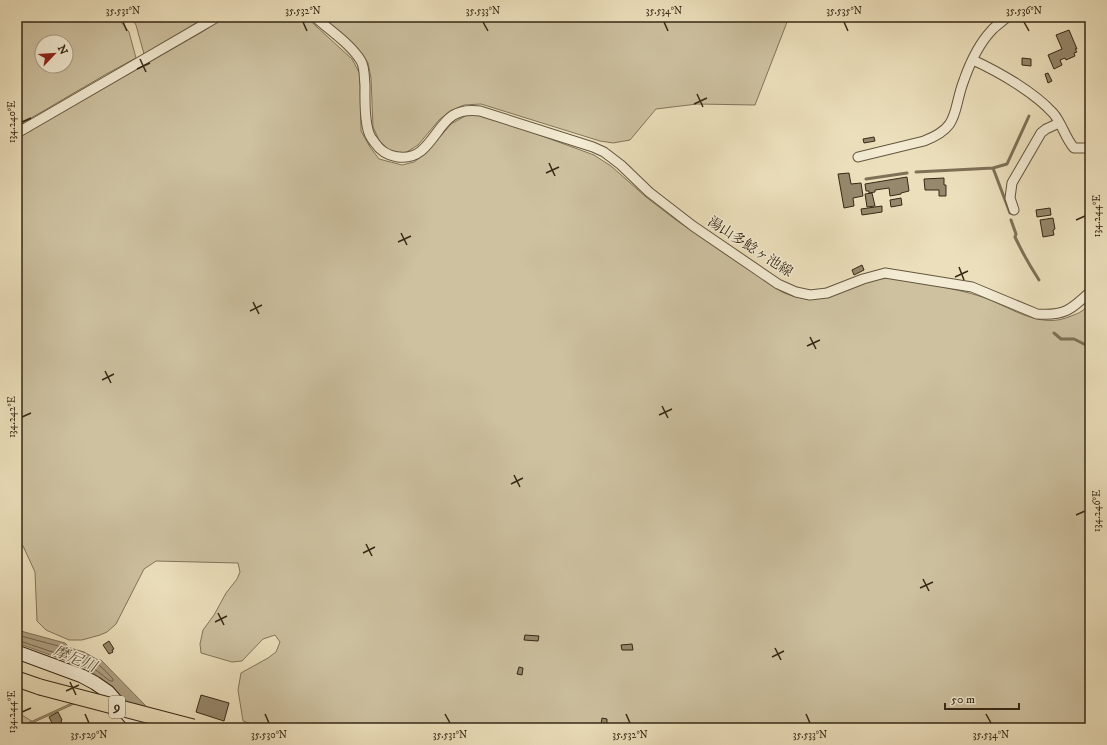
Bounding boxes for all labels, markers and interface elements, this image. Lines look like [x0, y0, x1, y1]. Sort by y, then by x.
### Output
text: 35.531°N [106, 5, 140, 17]
text: 35.532°N [285, 5, 321, 17]
text: 35.533°N [466, 5, 500, 17]
text: 35.534°N [646, 5, 682, 17]
text: 35.535°N [826, 5, 862, 17]
text: 35.536°N [1006, 5, 1042, 17]
north arrow [34, 34, 74, 74]
text: N [54, 43, 70, 57]
text: 134.240°E [6, 101, 18, 143]
text: 134.244°E [1091, 195, 1103, 237]
street label: 湯山多鯰ヶ池線 [704, 213, 796, 281]
text: 134.242°E [6, 396, 18, 438]
text: 134.246°E [1091, 490, 1103, 532]
water label: 摩尼川 [51, 641, 101, 677]
scale bar [945, 685, 1019, 711]
text: 134.244°E [6, 691, 18, 733]
text: 50 m [951, 692, 975, 707]
road number: 9 [109, 696, 125, 718]
text: 35.529°N [71, 729, 107, 741]
text: 35.530°N [251, 729, 287, 741]
text: 35.531°N [433, 729, 467, 741]
text: 35.532°N [612, 729, 648, 741]
text: 35.533°N [793, 729, 827, 741]
text: 35.534°N [973, 729, 1009, 741]

